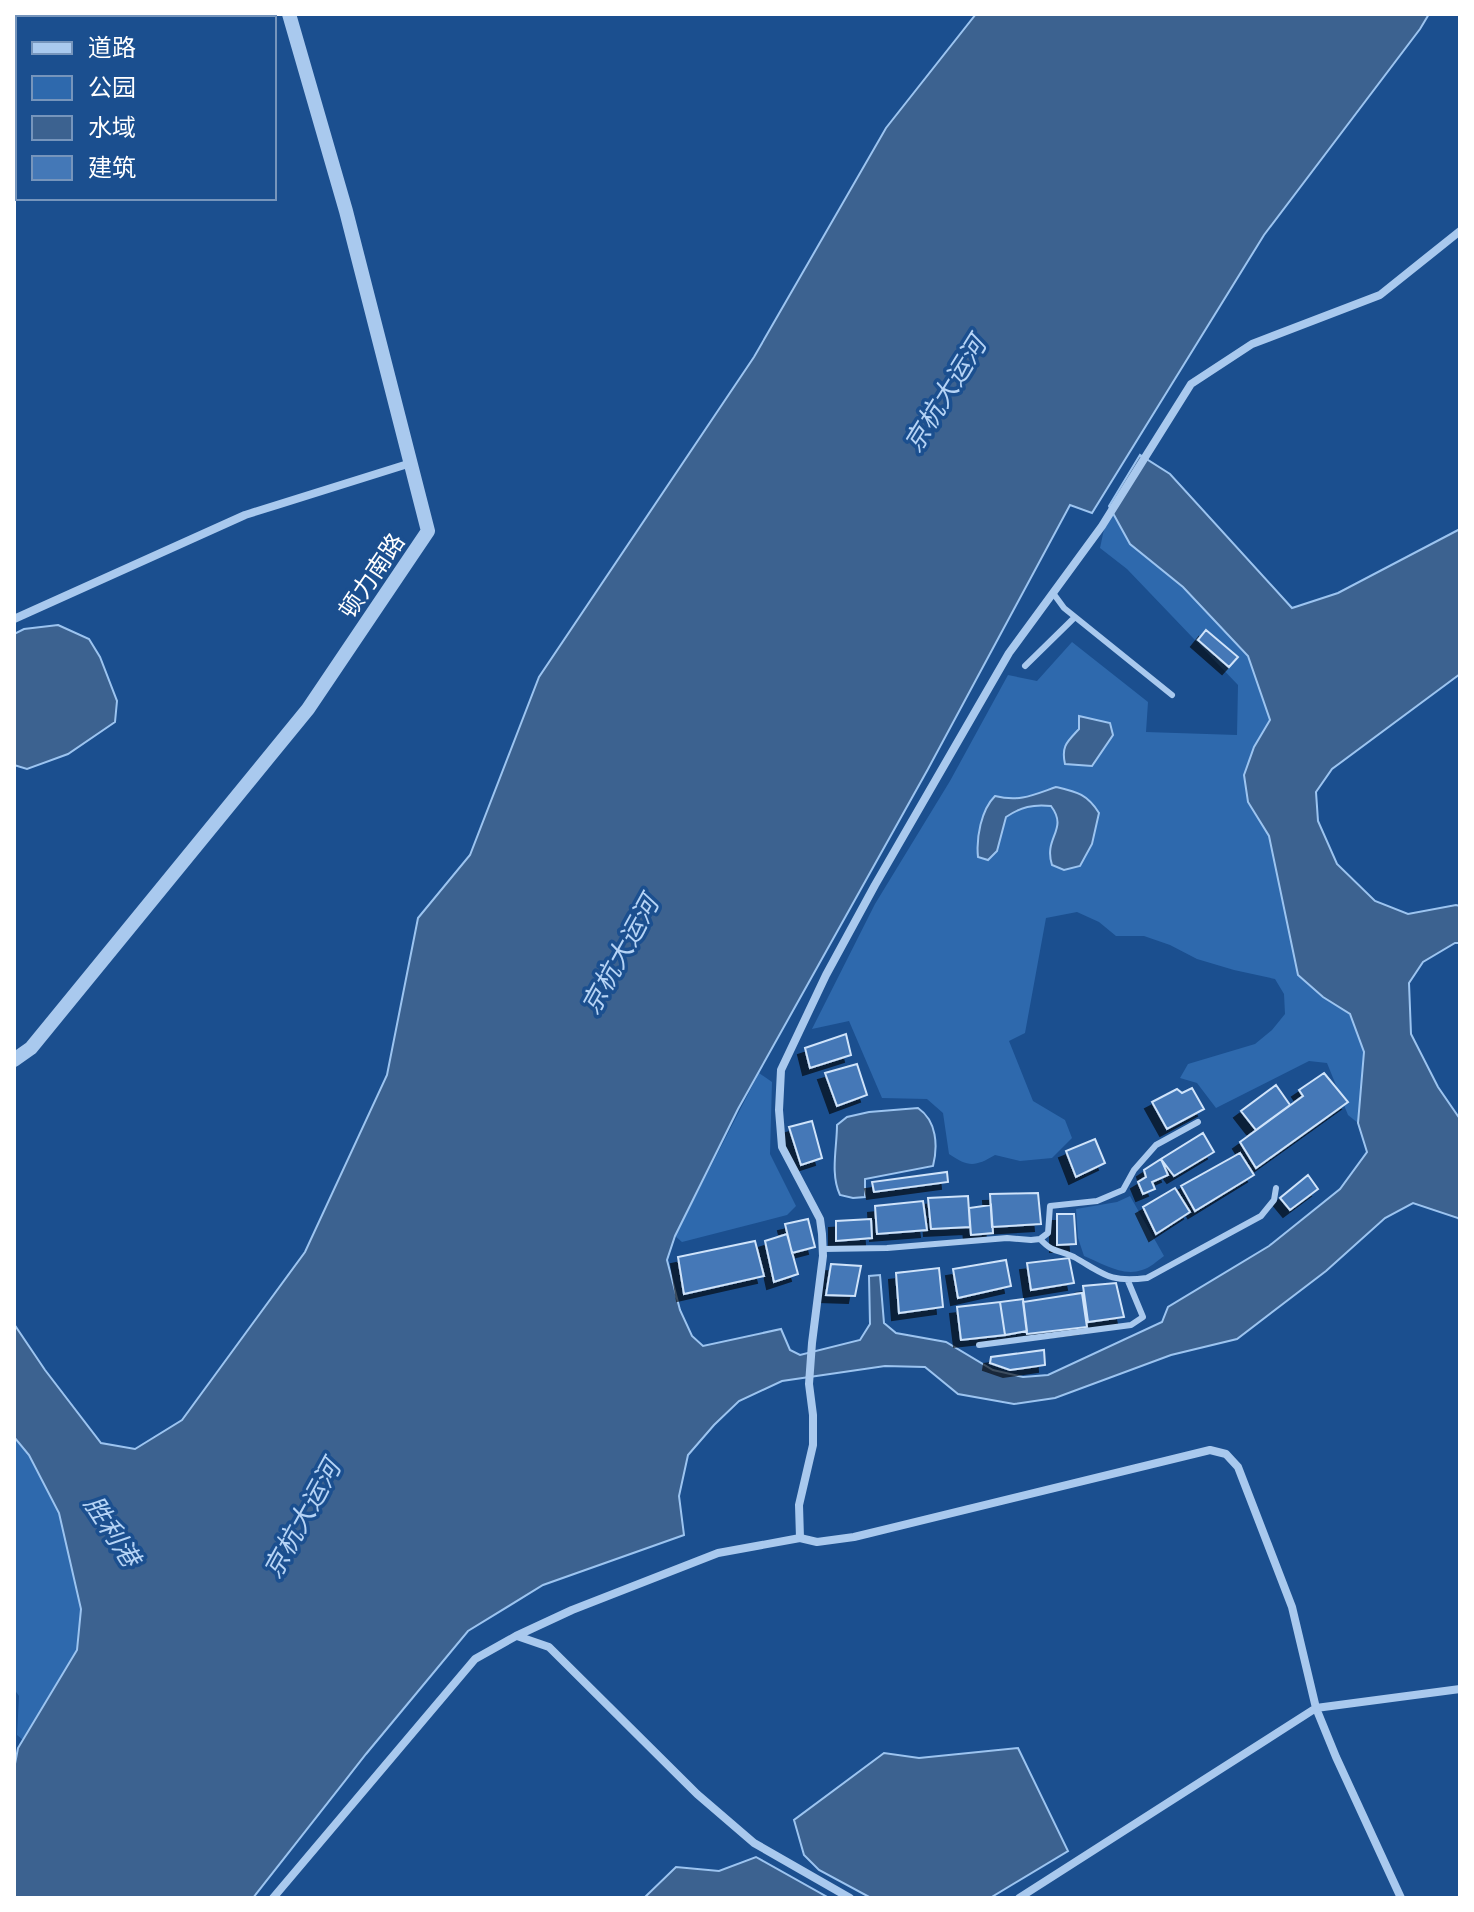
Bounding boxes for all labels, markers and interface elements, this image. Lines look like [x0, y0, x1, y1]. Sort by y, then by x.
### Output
legend [16, 16, 276, 200]
text: 道路 [88, 34, 136, 62]
text: 公园 [88, 74, 136, 102]
text: 水域 [88, 114, 136, 142]
text: 建筑 [88, 154, 136, 182]
water label: 京杭大运河 [898, 327, 995, 457]
street label: 顿力南路 [334, 528, 410, 624]
water label: 京杭大运河 [575, 887, 667, 1019]
water label: 京杭大运河 [257, 1451, 349, 1583]
water label: 胜利港 [78, 1490, 148, 1575]

